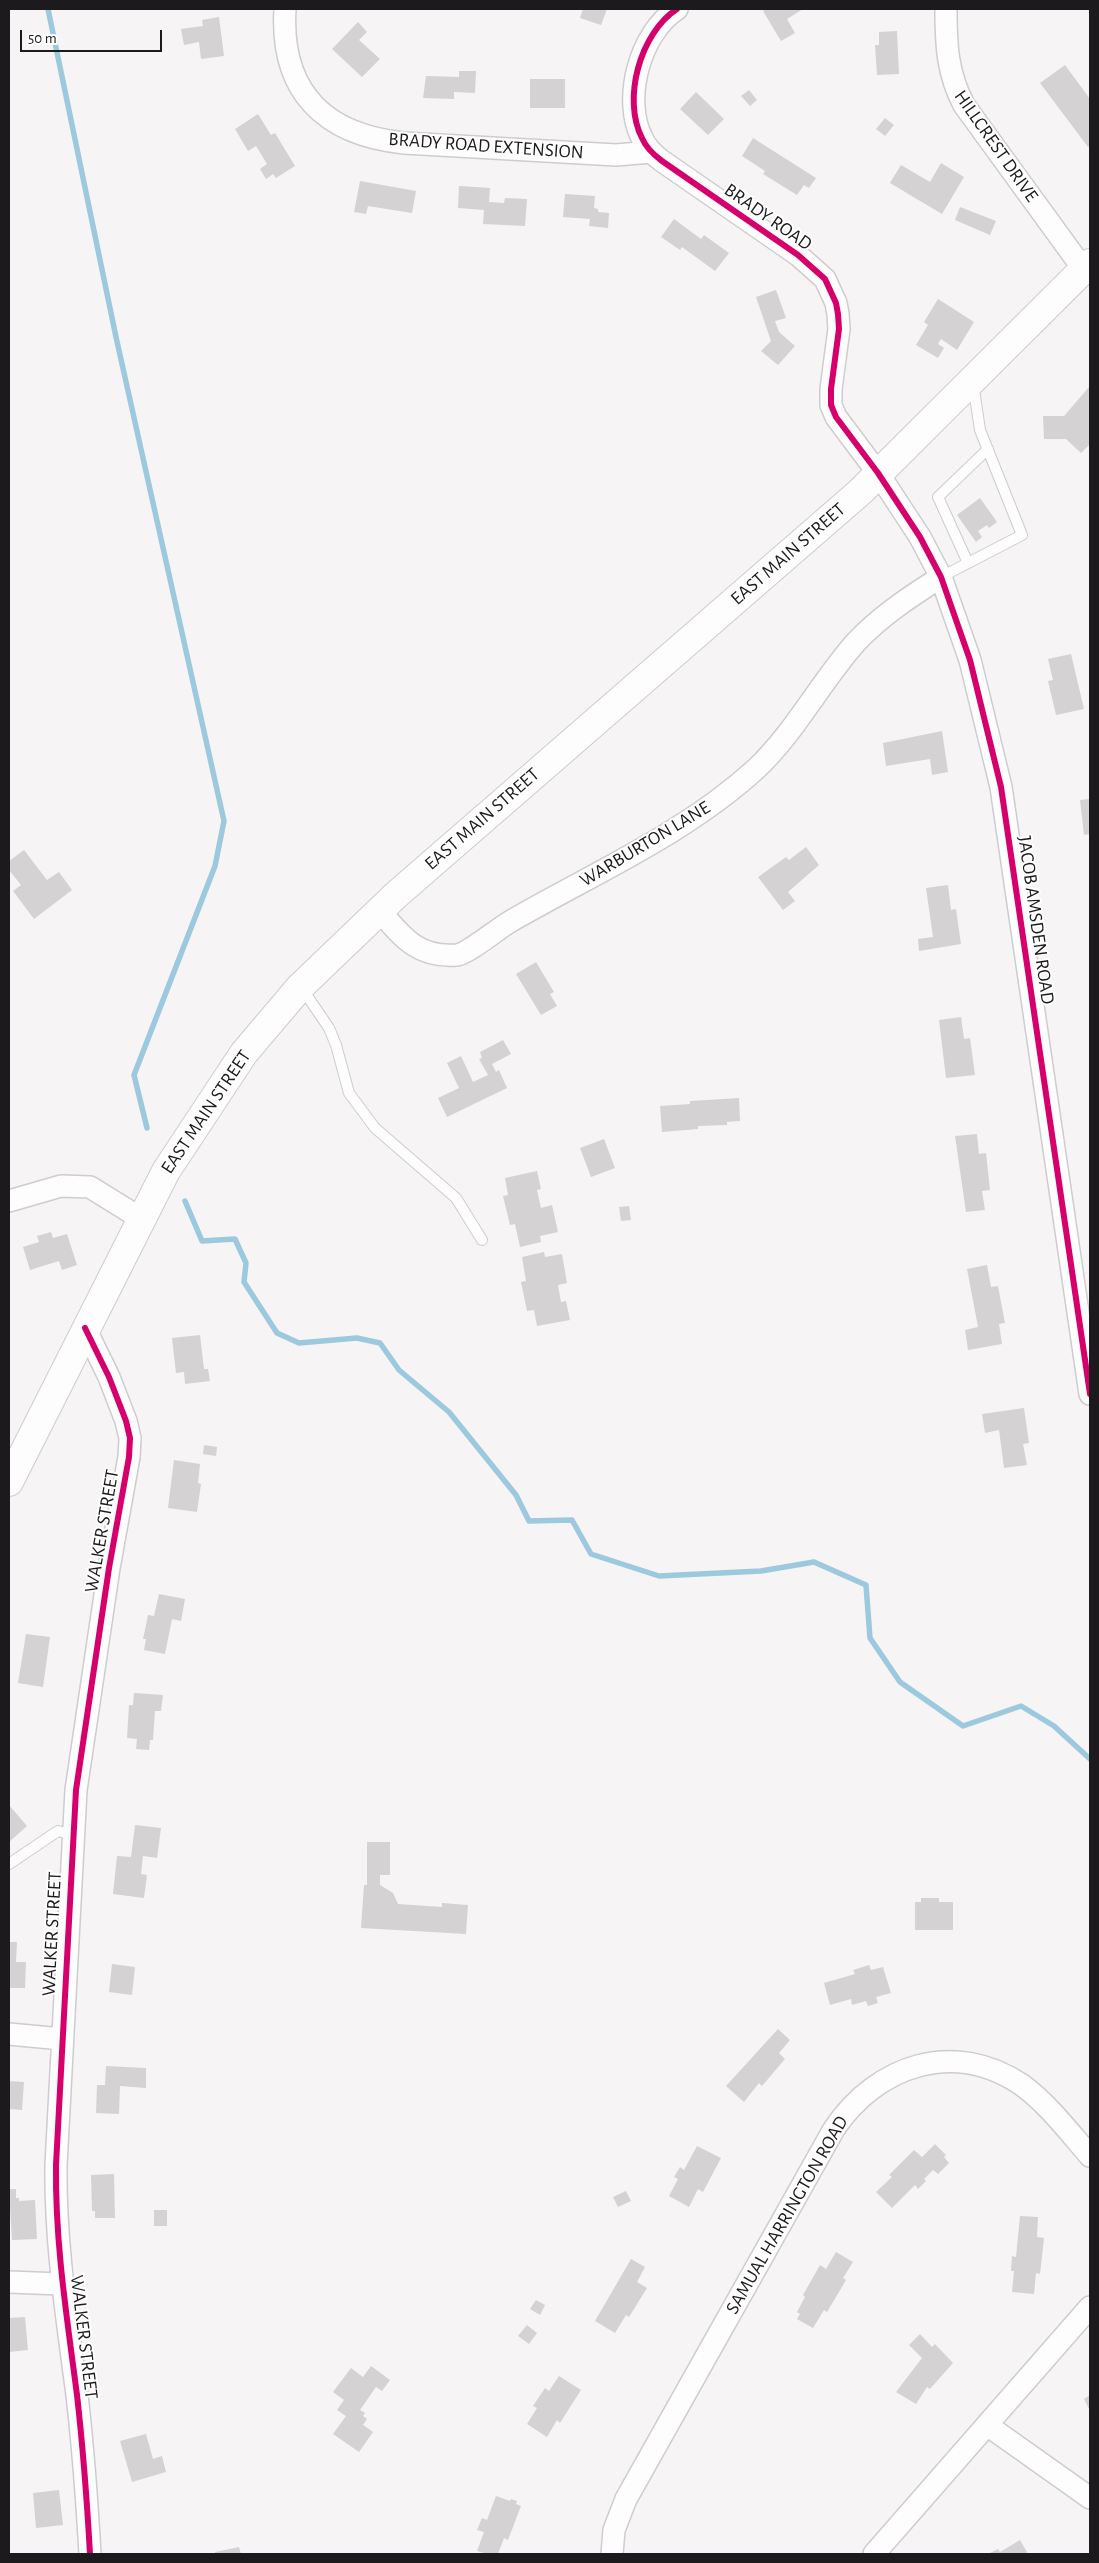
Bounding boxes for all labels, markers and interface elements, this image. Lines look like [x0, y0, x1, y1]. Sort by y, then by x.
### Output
scale bar [22, 20, 165, 52]
text: 50 m [28, 31, 57, 46]
street label: HILLCREST DRIVE [949, 86, 1043, 206]
street label: BRADY ROAD EXTENSION [388, 128, 584, 164]
street label: BRADY ROAD [720, 178, 816, 256]
street label: EAST MAIN STREET [726, 498, 850, 610]
street label: EAST MAIN STREET [420, 763, 544, 875]
street label: WARBURTON LANE [576, 796, 714, 892]
street label: JACOB AMSDEN ROAD [1013, 834, 1059, 1006]
street label: EAST MAIN STREET [156, 1046, 256, 1178]
street label: WALKER STREET [80, 1468, 124, 1594]
street label: WALKER STREET [37, 1871, 67, 1997]
street label: SAMUAL HARRINGTON ROAD [721, 2112, 853, 2318]
street label: WALKER STREET [65, 2274, 103, 2400]

